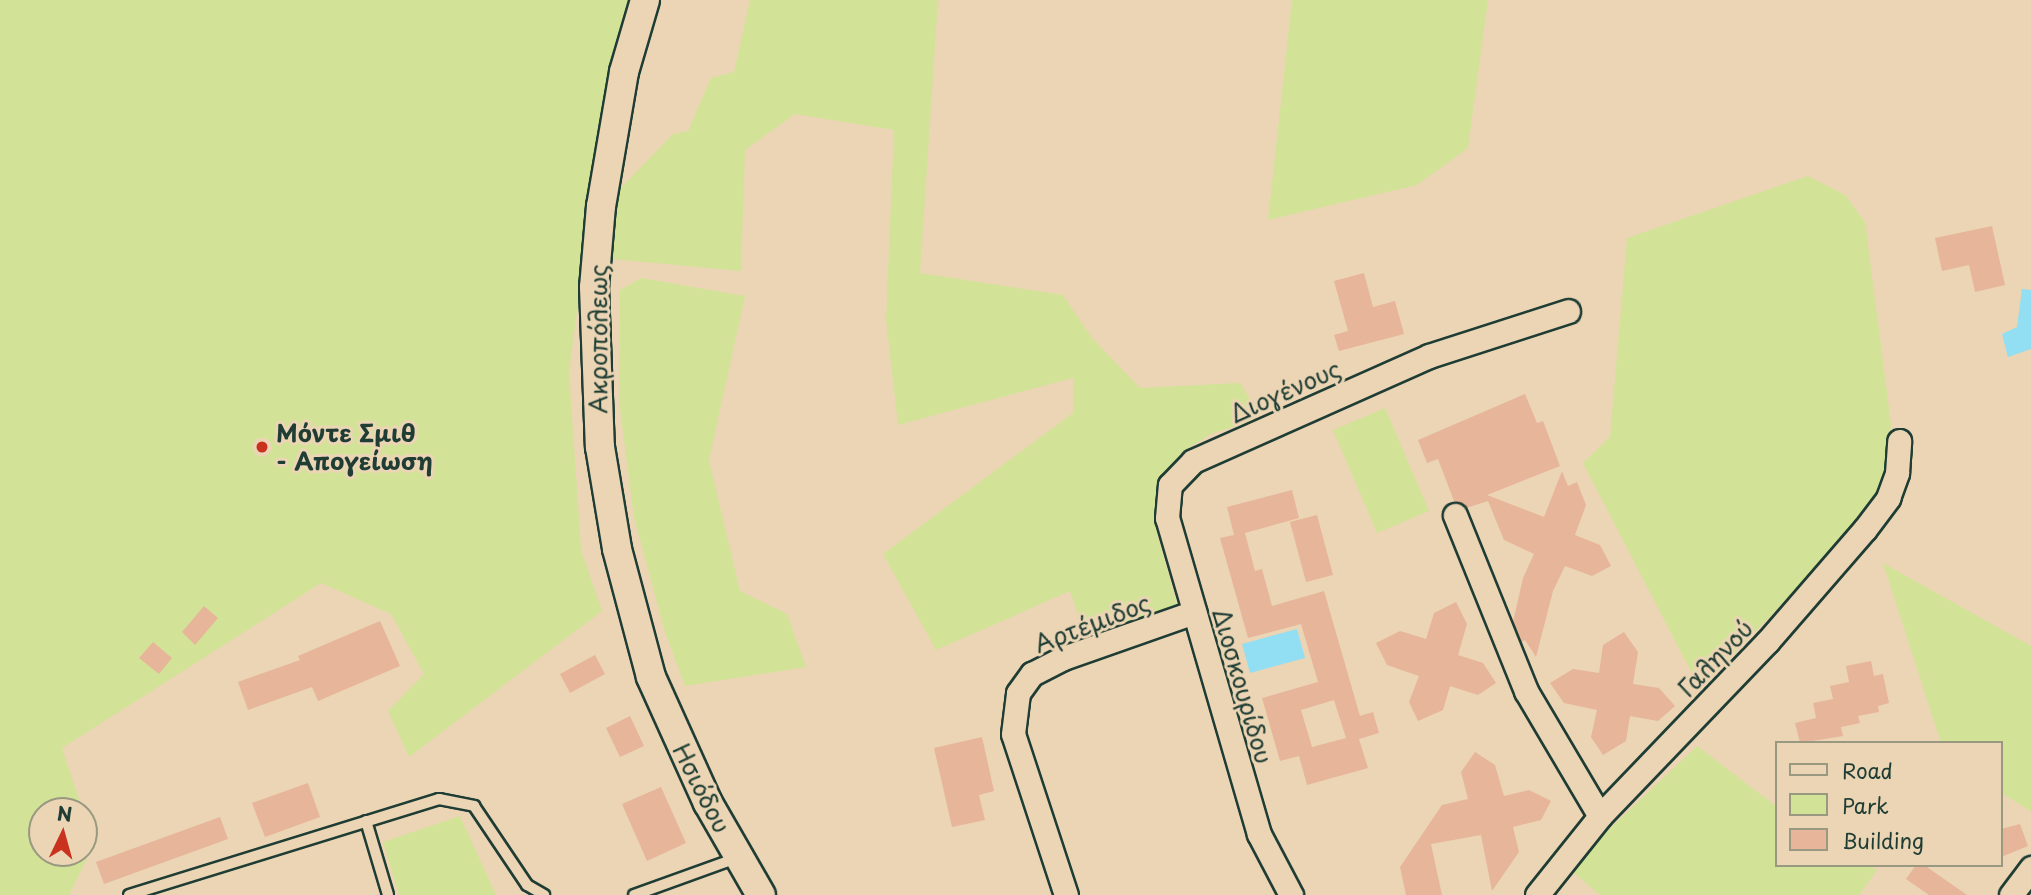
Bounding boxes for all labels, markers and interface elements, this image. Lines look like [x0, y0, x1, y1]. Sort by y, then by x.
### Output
street label: Ακροπόλεως [584, 264, 612, 414]
street label: Διογένους [1225, 354, 1345, 428]
place label: Μόντε Σμιθ - Απογείωση [276, 419, 433, 475]
marker: Μόντε Σμιθ - Απογείωση [254, 439, 270, 455]
street label: Αρτέμιδος [1030, 588, 1154, 658]
street label: Διοσκουρίδου [1207, 605, 1279, 767]
street label: Γαληνού [1671, 614, 1759, 702]
street label: Ησιόδου [667, 738, 737, 838]
legend [1776, 741, 2003, 867]
text: Road [1842, 754, 1893, 786]
text: Park [1842, 789, 1889, 821]
north arrow [28, 797, 98, 867]
text: N [56, 798, 73, 828]
text: Building [1842, 824, 1924, 856]

